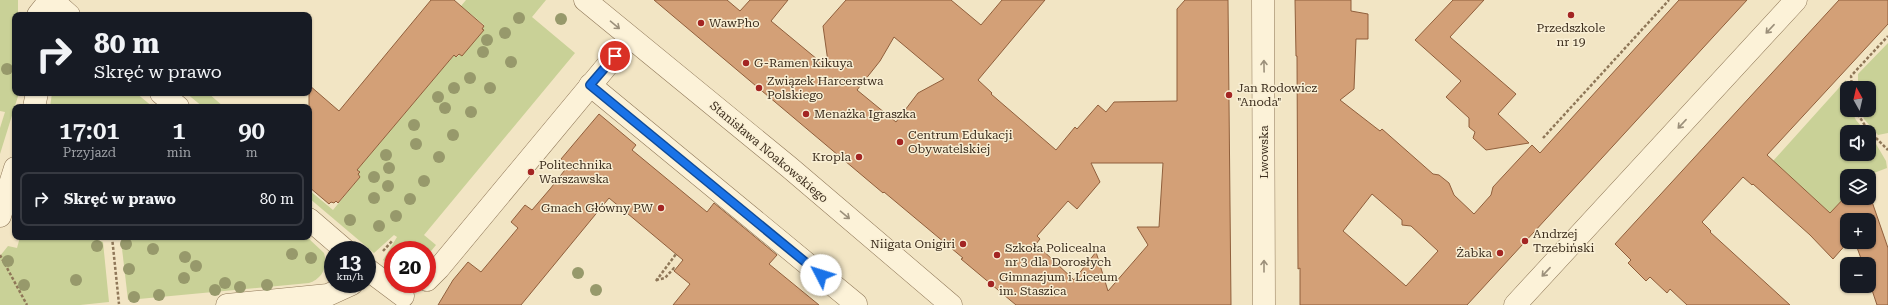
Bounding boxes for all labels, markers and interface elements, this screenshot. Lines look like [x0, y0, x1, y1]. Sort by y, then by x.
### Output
marker: Przedszkole nr 19 [1566, 10, 1576, 20]
place label: WawPho [709, 16, 760, 30]
marker: WawPho [696, 18, 706, 28]
one-way arrow [609, 21, 620, 30]
place label: Przedszkole nr 19 [1537, 21, 1606, 49]
one-way arrow [1765, 24, 1774, 34]
text: 80 m [94, 27, 159, 60]
icon: right [28, 28, 80, 80]
pin [598, 39, 632, 73]
icon: arrive [604, 45, 626, 67]
place label: G-Ramen Kikuya [754, 56, 853, 70]
marker: G-Ramen Kikuya [741, 58, 751, 68]
one-way arrow [1260, 60, 1268, 73]
text: Skręć w prawo [94, 61, 222, 82]
place label: Związek Harcerstwa Polskiego [767, 74, 884, 102]
place label: Jan Rodowicz "Anoda" [1237, 81, 1318, 109]
north arrow [1840, 81, 1876, 117]
map controls [1840, 81, 1876, 293]
marker: Związek Harcerstwa Polskiego [754, 83, 764, 93]
marker: Jan Rodowicz "Anoda" [1224, 90, 1234, 100]
street label: Stanisława Noakowskiego [707, 98, 831, 206]
place label: Menażka Igraszka [814, 107, 917, 121]
marker: Menażka Igraszka [801, 109, 811, 119]
text: 17:01 [59, 117, 120, 145]
text: 1 [172, 117, 186, 145]
text: 90 [238, 117, 265, 145]
one-way arrow [1677, 119, 1686, 130]
street label: Lwowska [1257, 125, 1271, 179]
button: sound [1840, 125, 1876, 161]
place label: Centrum Edukacji Obywatelskiej [908, 128, 1013, 156]
marker: Centrum Edukacji Obywatelskiej [895, 137, 905, 147]
text: Przyjazd [63, 145, 116, 160]
text: min [167, 145, 191, 160]
text: m [246, 145, 258, 160]
place label: Kropla [812, 150, 851, 164]
marker: Kropla [854, 152, 864, 162]
place label: Politechnika Warszawska [539, 158, 613, 186]
marker: Politechnika Warszawska [526, 167, 536, 177]
button: layers [1840, 169, 1876, 205]
icon: right [30, 188, 52, 210]
text: Skręć w prawo [64, 190, 176, 208]
text: 80 m [260, 190, 294, 208]
place label: Gmach Główny PW [541, 201, 654, 215]
marker: Gmach Główny PW [656, 203, 666, 213]
one-way arrow [839, 210, 850, 219]
button: + [1840, 213, 1876, 249]
place label: Andrzej Trzebiński [1533, 227, 1595, 255]
marker: Andrzej Trzebiński [1520, 236, 1530, 246]
place label: Niigata Onigiri [870, 237, 955, 251]
marker: Niigata Onigiri [958, 239, 968, 249]
speed limit sign: 20 [384, 241, 436, 293]
place label: Szkoła Policealna nr 3 dla Dorosłych [1005, 241, 1112, 269]
place label: Żabka [1456, 246, 1492, 260]
marker: Żabka [1495, 248, 1505, 258]
text: 13 [339, 250, 361, 274]
marker: Szkoła Policealna nr 3 dla Dorosłych [992, 250, 1002, 260]
position arrow [800, 254, 842, 296]
button: − [1840, 257, 1876, 293]
one-way arrow [1260, 260, 1268, 273]
one-way arrow [1541, 267, 1551, 277]
place label: Gimnazjum i Liceum im. Staszica [999, 270, 1118, 298]
text: km/h [337, 271, 363, 282]
marker: Gimnazjum i Liceum im. Staszica [986, 279, 996, 289]

